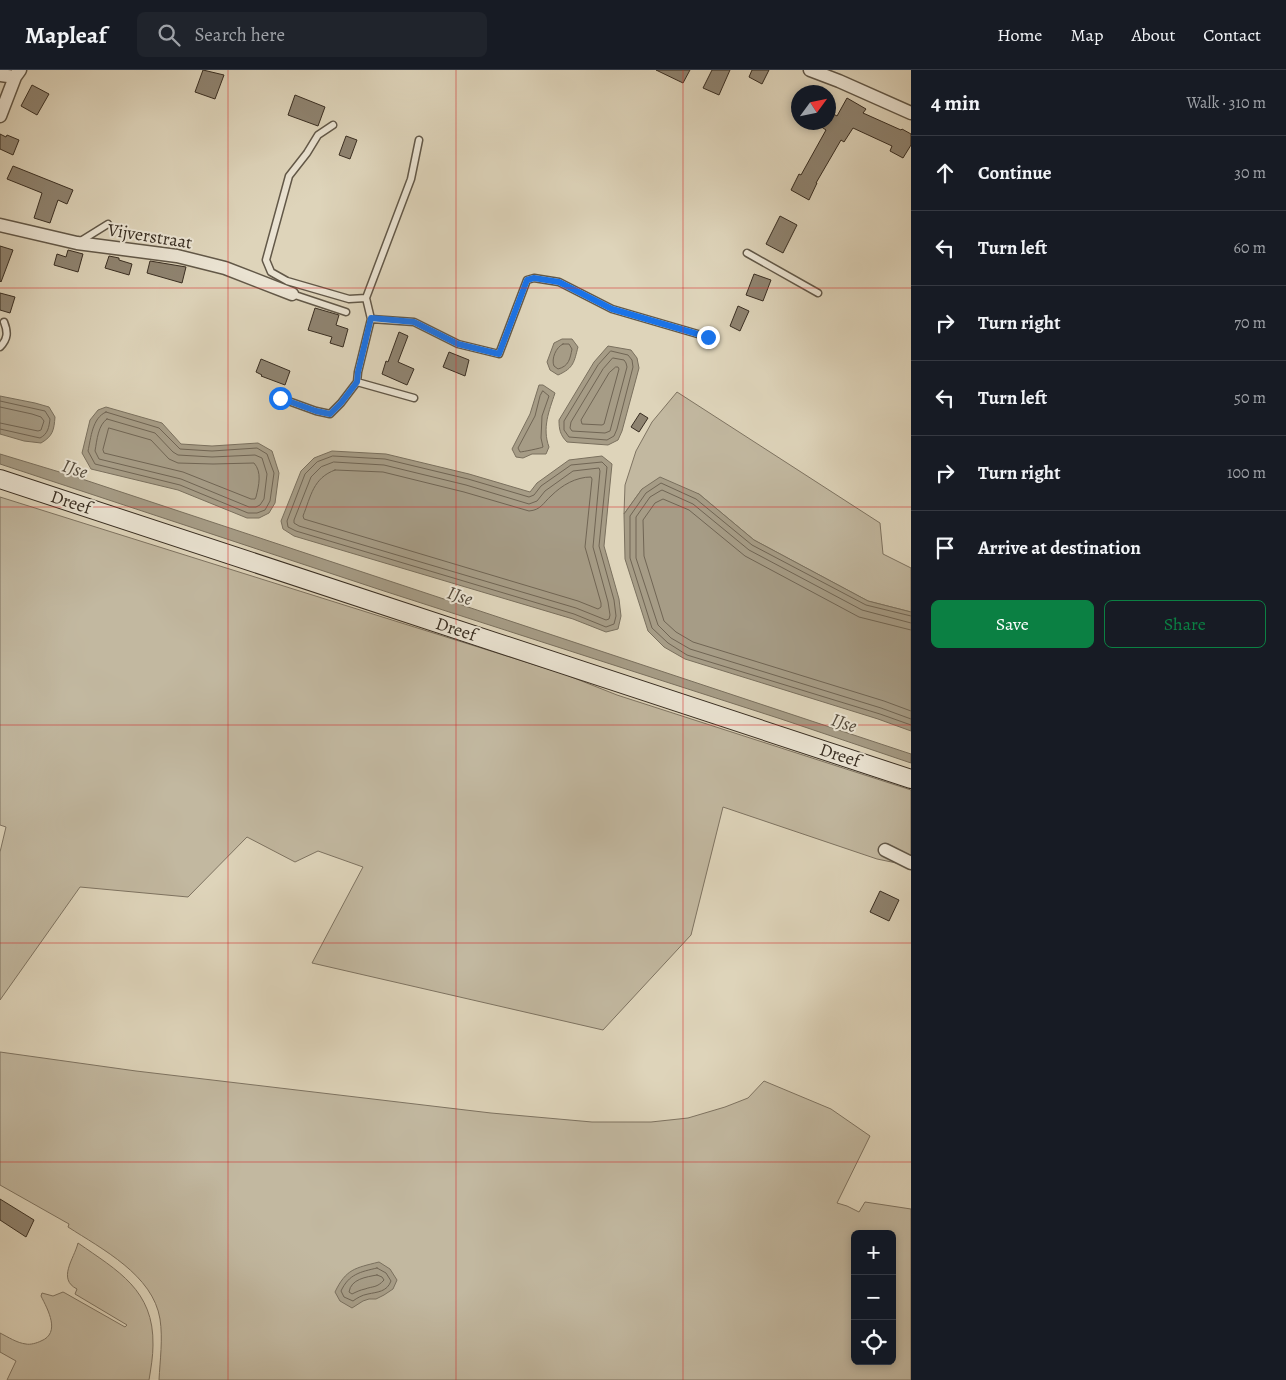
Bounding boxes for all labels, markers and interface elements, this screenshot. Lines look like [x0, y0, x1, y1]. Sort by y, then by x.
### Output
search box [137, 12, 487, 57]
text: Mapleaf [25, 19, 107, 51]
icon: search [155, 21, 183, 49]
text: Search here [195, 22, 285, 48]
text: Home [997, 23, 1042, 47]
text: Map [1070, 23, 1103, 47]
text: About [1131, 23, 1175, 47]
text: Contact [1203, 23, 1261, 47]
north arrow [791, 85, 836, 130]
text: 4 min [931, 89, 980, 117]
text: Walk · 310 m [1186, 92, 1266, 114]
icon: ahead [931, 159, 959, 187]
text: Continue [978, 160, 1052, 186]
text: 30 m [1234, 162, 1266, 184]
street label: Vijverstraat [105, 217, 194, 255]
icon: left [931, 234, 959, 262]
text: Turn left [978, 235, 1047, 261]
text: 60 m [1234, 237, 1266, 259]
icon: right [931, 309, 959, 337]
text: Turn right [978, 310, 1060, 336]
text: 70 m [1234, 312, 1266, 334]
route end [697, 326, 720, 349]
icon: left [931, 384, 959, 412]
text: Turn left [978, 385, 1047, 411]
route start [269, 387, 292, 410]
text: 50 m [1234, 387, 1266, 409]
water label: IJse [59, 453, 91, 485]
icon: right [931, 459, 959, 487]
text: Turn right [978, 460, 1060, 486]
text: 100 m [1227, 462, 1266, 484]
street label: Dreef [48, 484, 97, 521]
icon: arrive [931, 534, 959, 562]
text: Arrive at destination [978, 535, 1141, 561]
water label: IJse [444, 580, 476, 612]
button: Save [931, 600, 1094, 648]
button: Share [1104, 600, 1266, 648]
street label: Dreef [433, 611, 482, 648]
water label: IJse [828, 707, 860, 739]
street label: Dreef [817, 737, 866, 774]
map controls [851, 1230, 896, 1365]
button: + [851, 1230, 896, 1275]
button: − [851, 1275, 896, 1320]
button: locate [851, 1320, 896, 1365]

